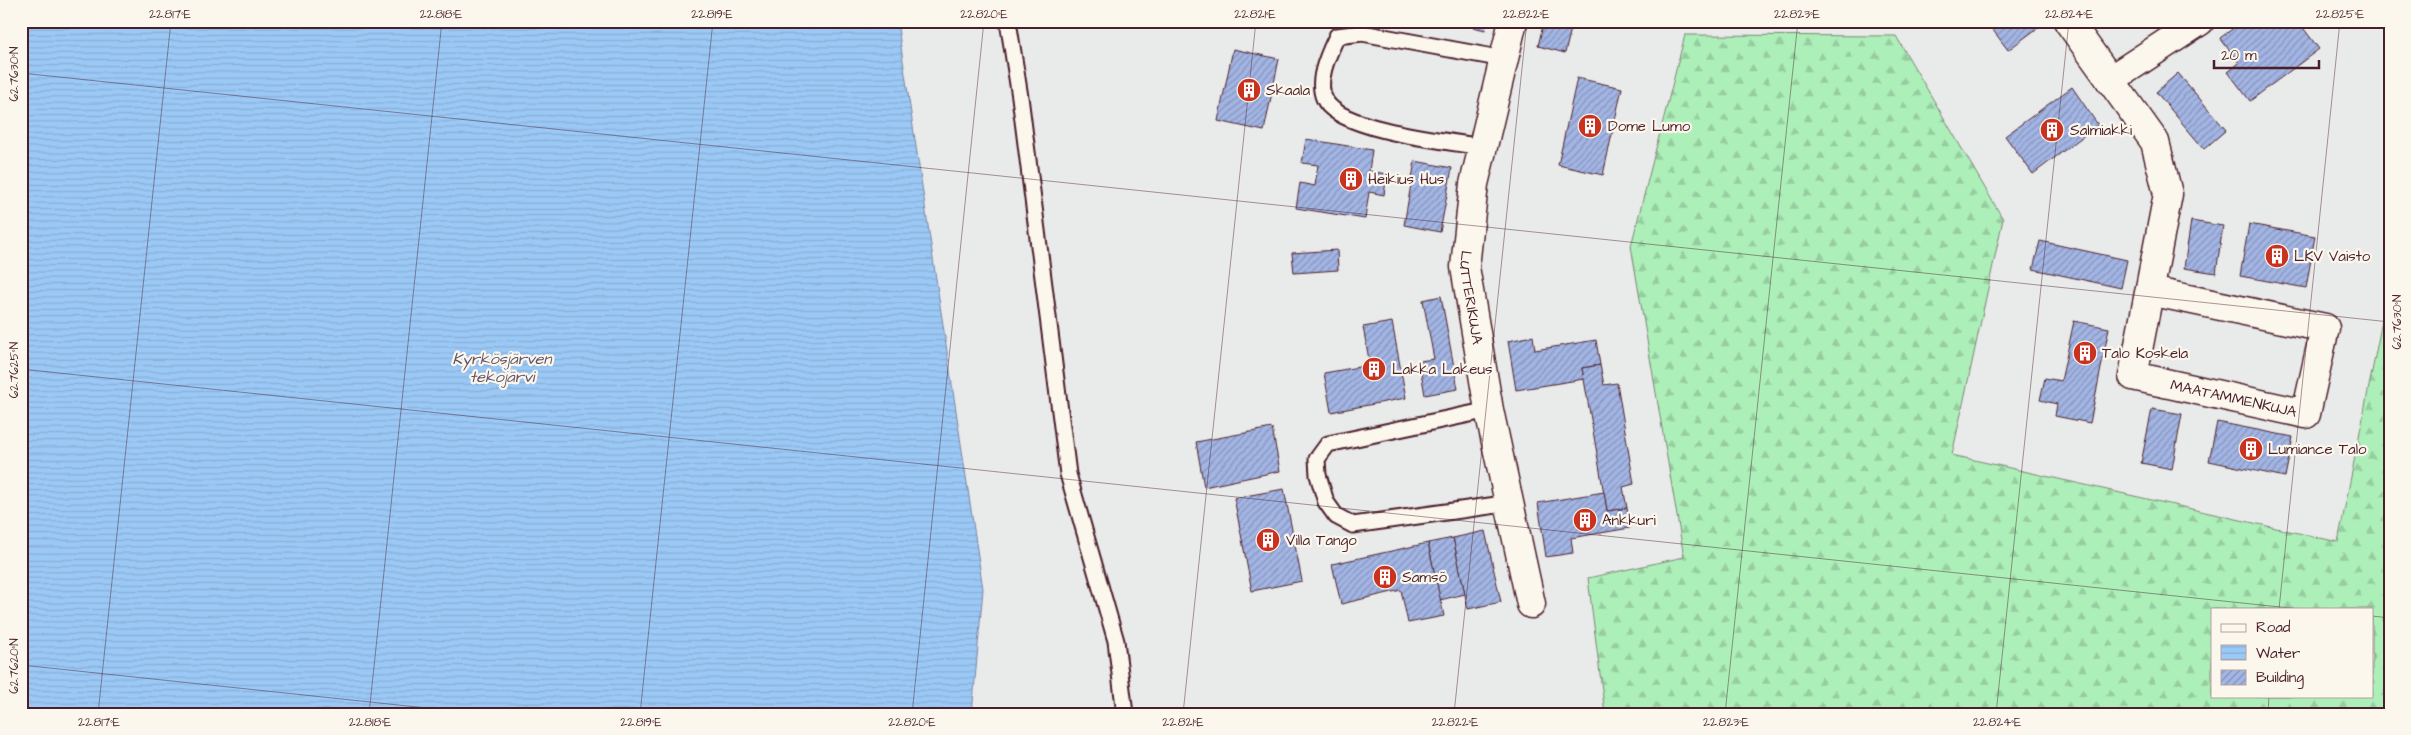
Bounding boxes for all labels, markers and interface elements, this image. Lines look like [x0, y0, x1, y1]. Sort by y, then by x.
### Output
text: 22.817°E [149, 6, 191, 23]
text: 22.818°E [420, 6, 462, 23]
text: 22.819°E [691, 6, 733, 23]
text: 22.820°E [960, 6, 1008, 23]
text: 22.821°E [1234, 6, 1276, 23]
text: 22.822°E [1503, 6, 1549, 23]
text: 22.823°E [1774, 6, 1820, 23]
text: 22.824°E [2045, 6, 2093, 23]
text: 22.825°E [2316, 6, 2364, 23]
scale bar [2214, 38, 2318, 70]
text: 20 m [2221, 45, 2257, 66]
text: 62.7630°N [6, 46, 23, 101]
building icon: Skaala [1236, 77, 1262, 103]
place label: Skaala [1266, 80, 1310, 101]
building icon: Dome Lumo [1577, 113, 1603, 139]
place label: Dome Lumo [1608, 116, 1691, 137]
building icon: Salmiakki [2039, 117, 2065, 143]
place label: Salmiakki [2070, 120, 2133, 141]
building icon: Heikius Hus [1338, 166, 1364, 192]
place label: Heikius Hus [1368, 169, 1445, 190]
building icon: LKV Vaisto [2264, 243, 2290, 269]
place label: LKV Vaisto [2294, 246, 2371, 267]
street label: LUTTERIKUJA [1454, 250, 1488, 346]
text: 62.7630°N [2389, 294, 2406, 349]
building icon: Talo Koskela [2072, 340, 2098, 366]
text: 62.7625°N [6, 341, 23, 398]
place label: Talo Koskela [2102, 343, 2189, 364]
water label: Kyrkösjärven tekojärvi [453, 348, 553, 388]
building icon: Lakka Lakeus [1361, 356, 1387, 382]
place label: Lakka Lakeus [1392, 359, 1493, 380]
street label: MAATAMMENKUJA [2168, 375, 2299, 423]
building icon: Lumiance Talo [2238, 436, 2264, 462]
place label: Lumiance Talo [2268, 439, 2367, 460]
building icon: Ankkuri [1572, 507, 1598, 533]
place label: Ankkuri [1602, 510, 1656, 531]
building icon: Villa Tango [1255, 527, 1281, 553]
place label: Villa Tango [1286, 530, 1357, 552]
building icon: Samsö [1372, 564, 1398, 590]
place label: Samsö [1402, 567, 1447, 588]
legend [2211, 608, 2374, 698]
text: Road [2256, 617, 2291, 638]
text: 62.7620°N [6, 638, 23, 694]
text: Water [2256, 643, 2300, 664]
text: Building [2256, 667, 2304, 689]
text: 22.817°E [78, 714, 120, 731]
text: 22.818°E [349, 714, 391, 731]
text: 22.819°E [620, 714, 662, 731]
text: 22.820°E [888, 714, 936, 731]
text: 22.821°E [1162, 714, 1204, 731]
text: 22.822°E [1432, 714, 1478, 731]
text: 22.823°E [1703, 714, 1749, 731]
text: 22.824°E [1973, 714, 2021, 731]

